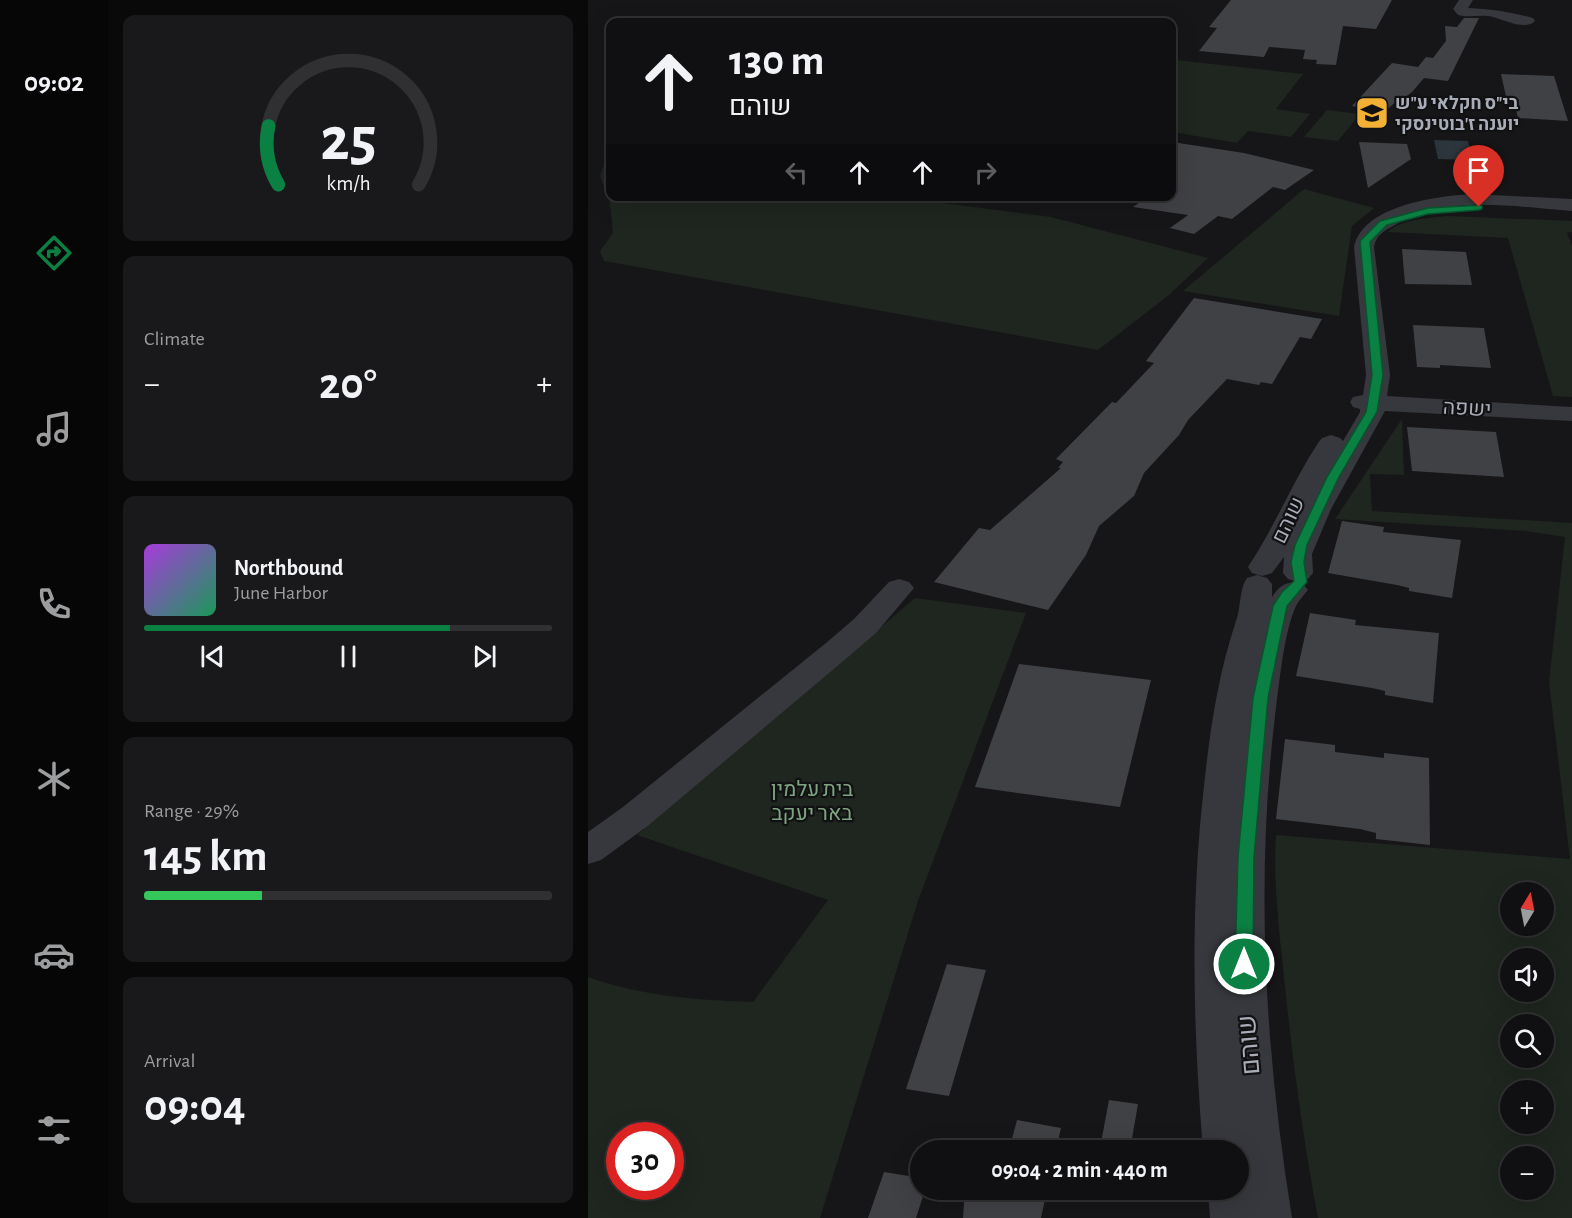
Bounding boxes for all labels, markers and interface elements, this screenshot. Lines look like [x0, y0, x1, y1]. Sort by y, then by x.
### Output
text: 130 m [729, 40, 824, 82]
icon: ahead [630, 42, 708, 120]
text: 09:02 [24, 69, 84, 96]
text: שוהם [729, 93, 791, 120]
school or university icon: בי"ס חקלאי ע"ש יוענה ז'בוטינסקי [1354, 95, 1390, 131]
place label: בי"ס חקלאי ע"ש יוענה ז'בוטינסקי [1395, 95, 1519, 134]
text: 25 [320, 109, 376, 171]
pin [1453, 145, 1504, 207]
icon: arrive [1462, 154, 1495, 187]
icon: left [780, 156, 813, 189]
icon: ahead [843, 156, 876, 189]
icon: ahead [906, 156, 939, 189]
icon: right [969, 156, 1002, 189]
text: km/h [326, 173, 370, 194]
icon: directions [33, 232, 75, 274]
text: Climate [144, 329, 205, 349]
text: 20° [319, 362, 377, 407]
text: − [144, 368, 160, 401]
text: + [536, 368, 552, 401]
street label: ישפה [1442, 397, 1492, 420]
icon: music [33, 408, 75, 450]
street label: שוהם [1268, 494, 1309, 547]
text: Northbound [234, 557, 343, 579]
icon: phone [33, 583, 75, 625]
text: June Harbor [234, 583, 328, 603]
icon: previous [196, 640, 229, 673]
icon: pause [332, 640, 365, 673]
icon: next [468, 640, 501, 673]
icon: climate [33, 758, 75, 800]
park label: בית עלמין באר יעקב [771, 779, 853, 824]
text: Range · 29% [144, 801, 239, 821]
text: 145 km [144, 834, 268, 879]
north arrow [1500, 882, 1554, 936]
map controls [1500, 882, 1554, 1200]
position arrow [1212, 932, 1276, 996]
icon: car [33, 934, 75, 976]
button: sound [1500, 948, 1554, 1002]
street label: שוהם [1233, 1014, 1265, 1076]
button: search [1500, 1014, 1554, 1068]
text: Arrival [144, 1051, 195, 1071]
button: + [1500, 1080, 1554, 1134]
text: 09:04 [144, 1084, 246, 1129]
icon: filters [33, 1109, 75, 1151]
speed limit sign: 30 [606, 1122, 684, 1200]
button: − [1500, 1146, 1554, 1200]
text: 09:04 · 2 min · 440 m [991, 1159, 1168, 1181]

